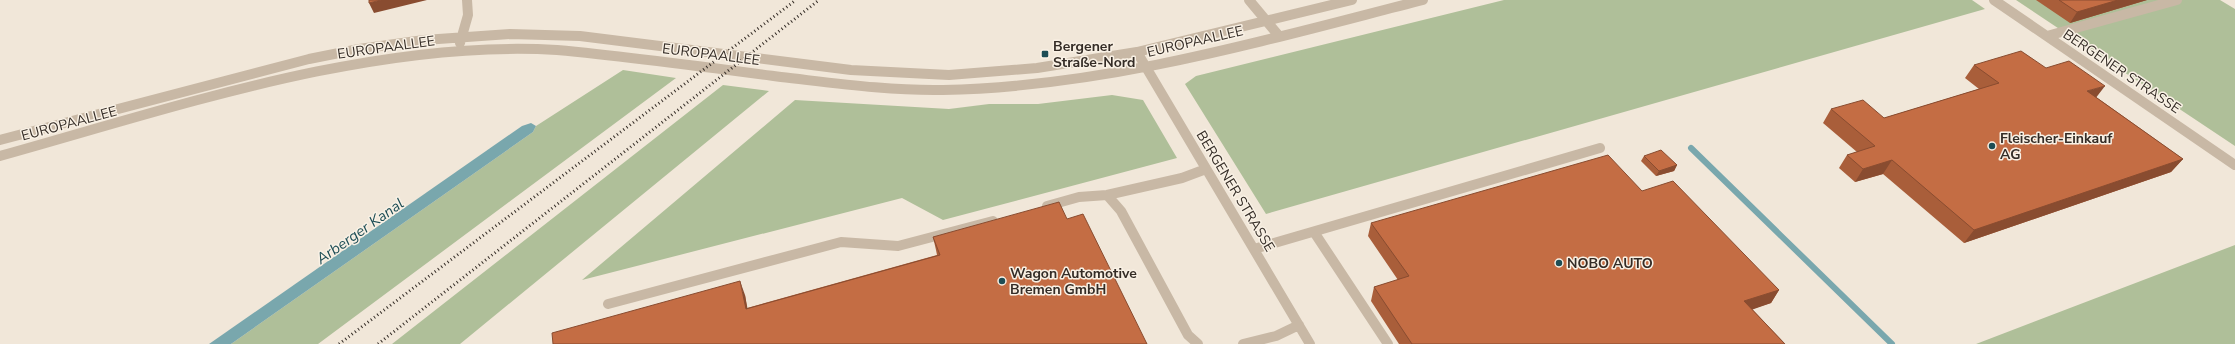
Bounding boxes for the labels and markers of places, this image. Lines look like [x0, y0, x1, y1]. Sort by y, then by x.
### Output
place label: Bergener Straße-Nord [1053, 37, 1136, 72]
marker: Bergener Straße-Nord [1040, 49, 1050, 59]
place label: Fleischer-Einkauf AG [2000, 129, 2113, 164]
marker: Fleischer-Einkauf AG [1987, 141, 1997, 151]
place label: NOBO AUTO [1567, 254, 1653, 273]
marker: NOBO AUTO [1554, 258, 1564, 268]
place label: Wagon Automotive Bremen GmbH [1010, 264, 1137, 299]
marker: Wagon Automotive Bremen GmbH [997, 276, 1007, 286]

